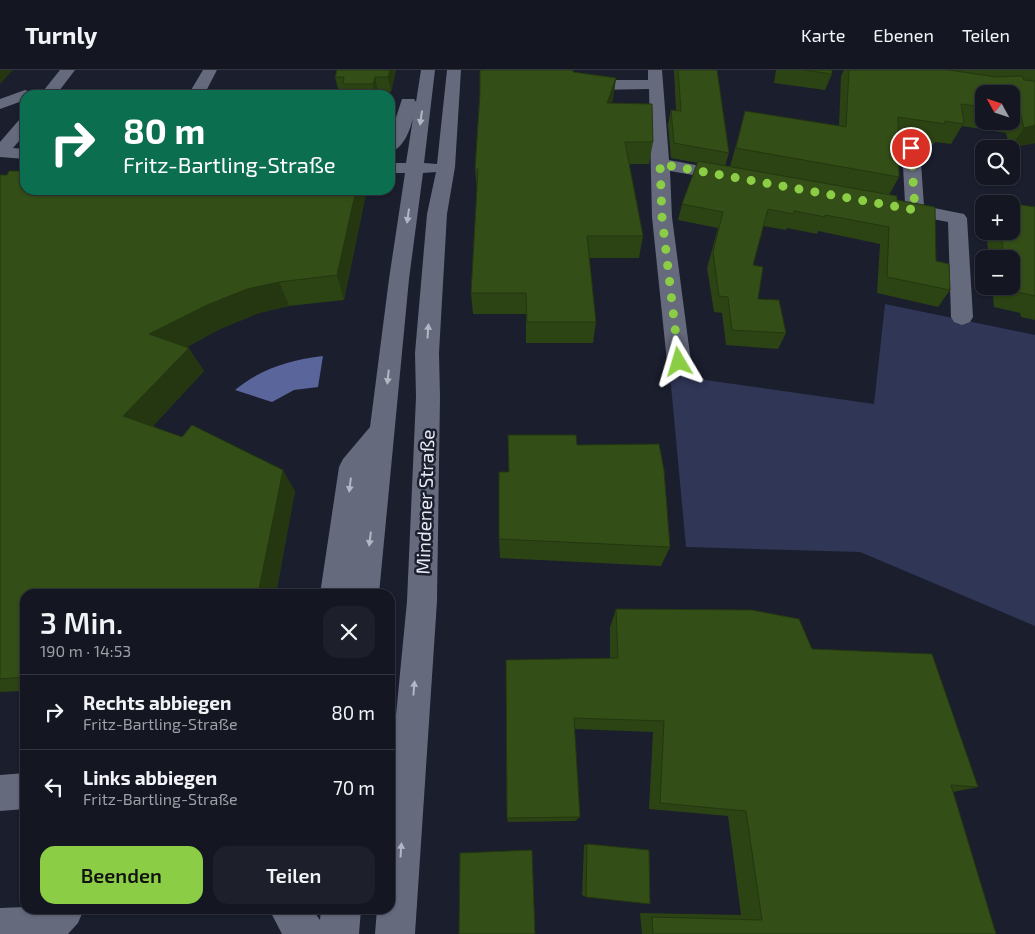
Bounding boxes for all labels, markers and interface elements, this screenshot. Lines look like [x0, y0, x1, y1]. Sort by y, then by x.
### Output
text: Turnly [25, 20, 97, 49]
text: Karte [801, 24, 845, 46]
text: Ebenen [873, 24, 934, 46]
text: Teilen [962, 24, 1010, 46]
north arrow [975, 85, 1020, 130]
map controls [975, 85, 1020, 295]
text: 80 m [123, 109, 205, 151]
icon: right [40, 110, 105, 175]
one-way arrow [417, 111, 425, 127]
pin [890, 127, 932, 169]
icon: arrive [897, 134, 925, 162]
button: search [975, 140, 1020, 185]
text: Fritz-Bartling-Straße [123, 151, 336, 177]
button: + [975, 195, 1020, 240]
one-way arrow [404, 208, 412, 224]
button: − [975, 250, 1020, 295]
one-way arrow [425, 323, 433, 339]
position arrow [652, 335, 704, 387]
one-way arrow [384, 369, 392, 385]
street label: Mindener Straße [410, 429, 439, 575]
one-way arrow [346, 477, 354, 493]
one-way arrow [366, 531, 374, 547]
text: 3 Min. [40, 604, 123, 640]
button: close [323, 606, 375, 658]
text: 190 m · 14:53 [40, 641, 131, 660]
one-way arrow [410, 680, 418, 696]
text: Rechts abbiegen [83, 691, 231, 714]
icon: right [40, 698, 68, 726]
text: 80 m [331, 701, 375, 724]
text: Fritz-Bartling-Straße [83, 714, 238, 733]
text: Links abbiegen [83, 766, 217, 789]
icon: left [40, 773, 68, 801]
text: 70 m [333, 776, 375, 799]
text: Fritz-Bartling-Straße [83, 789, 238, 808]
one-way arrow [398, 842, 406, 858]
button: Beenden [40, 846, 203, 904]
button: Teilen [213, 846, 375, 904]

